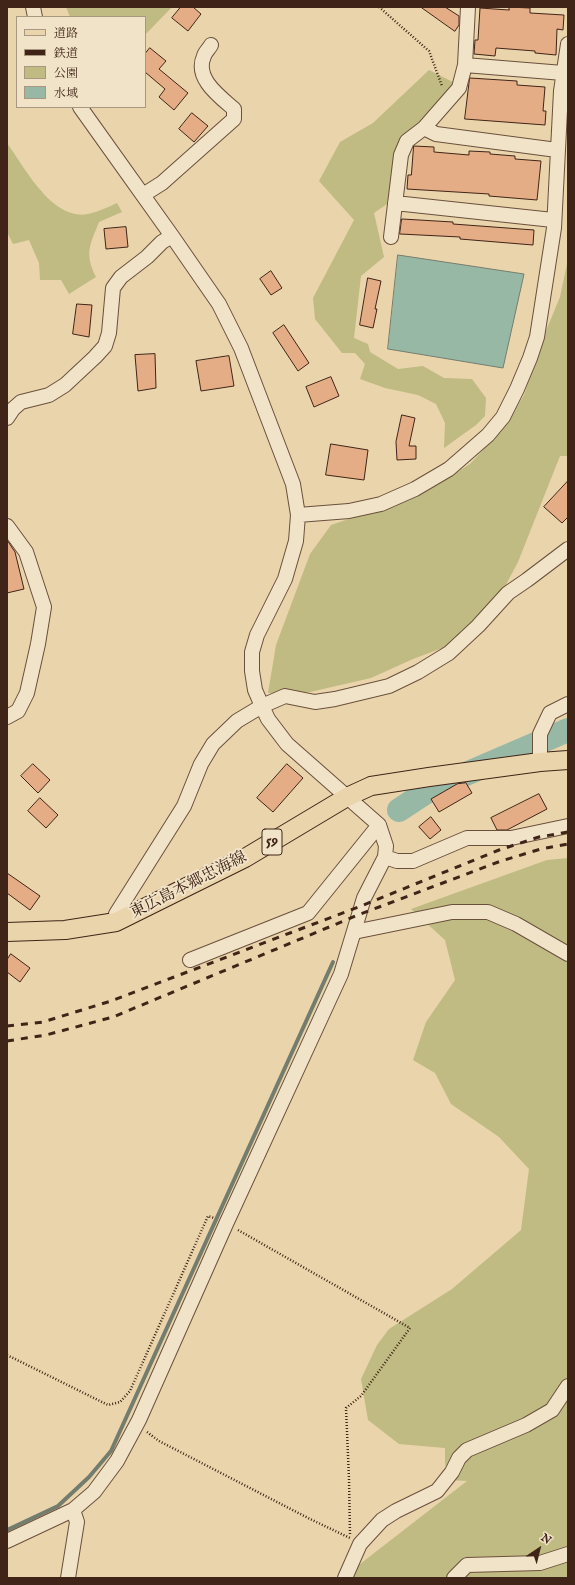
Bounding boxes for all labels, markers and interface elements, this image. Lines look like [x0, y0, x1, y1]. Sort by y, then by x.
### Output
legend [16, 16, 146, 108]
text: 道路 [54, 26, 78, 41]
text: 鉄道 [54, 46, 78, 61]
text: 公園 [54, 66, 78, 81]
text: 水域 [54, 86, 78, 101]
road number: 59 [262, 829, 282, 855]
street label: 東広島本郷忠海線 [128, 848, 250, 924]
north arrow [519, 1529, 559, 1569]
text: N [538, 1531, 554, 1548]

